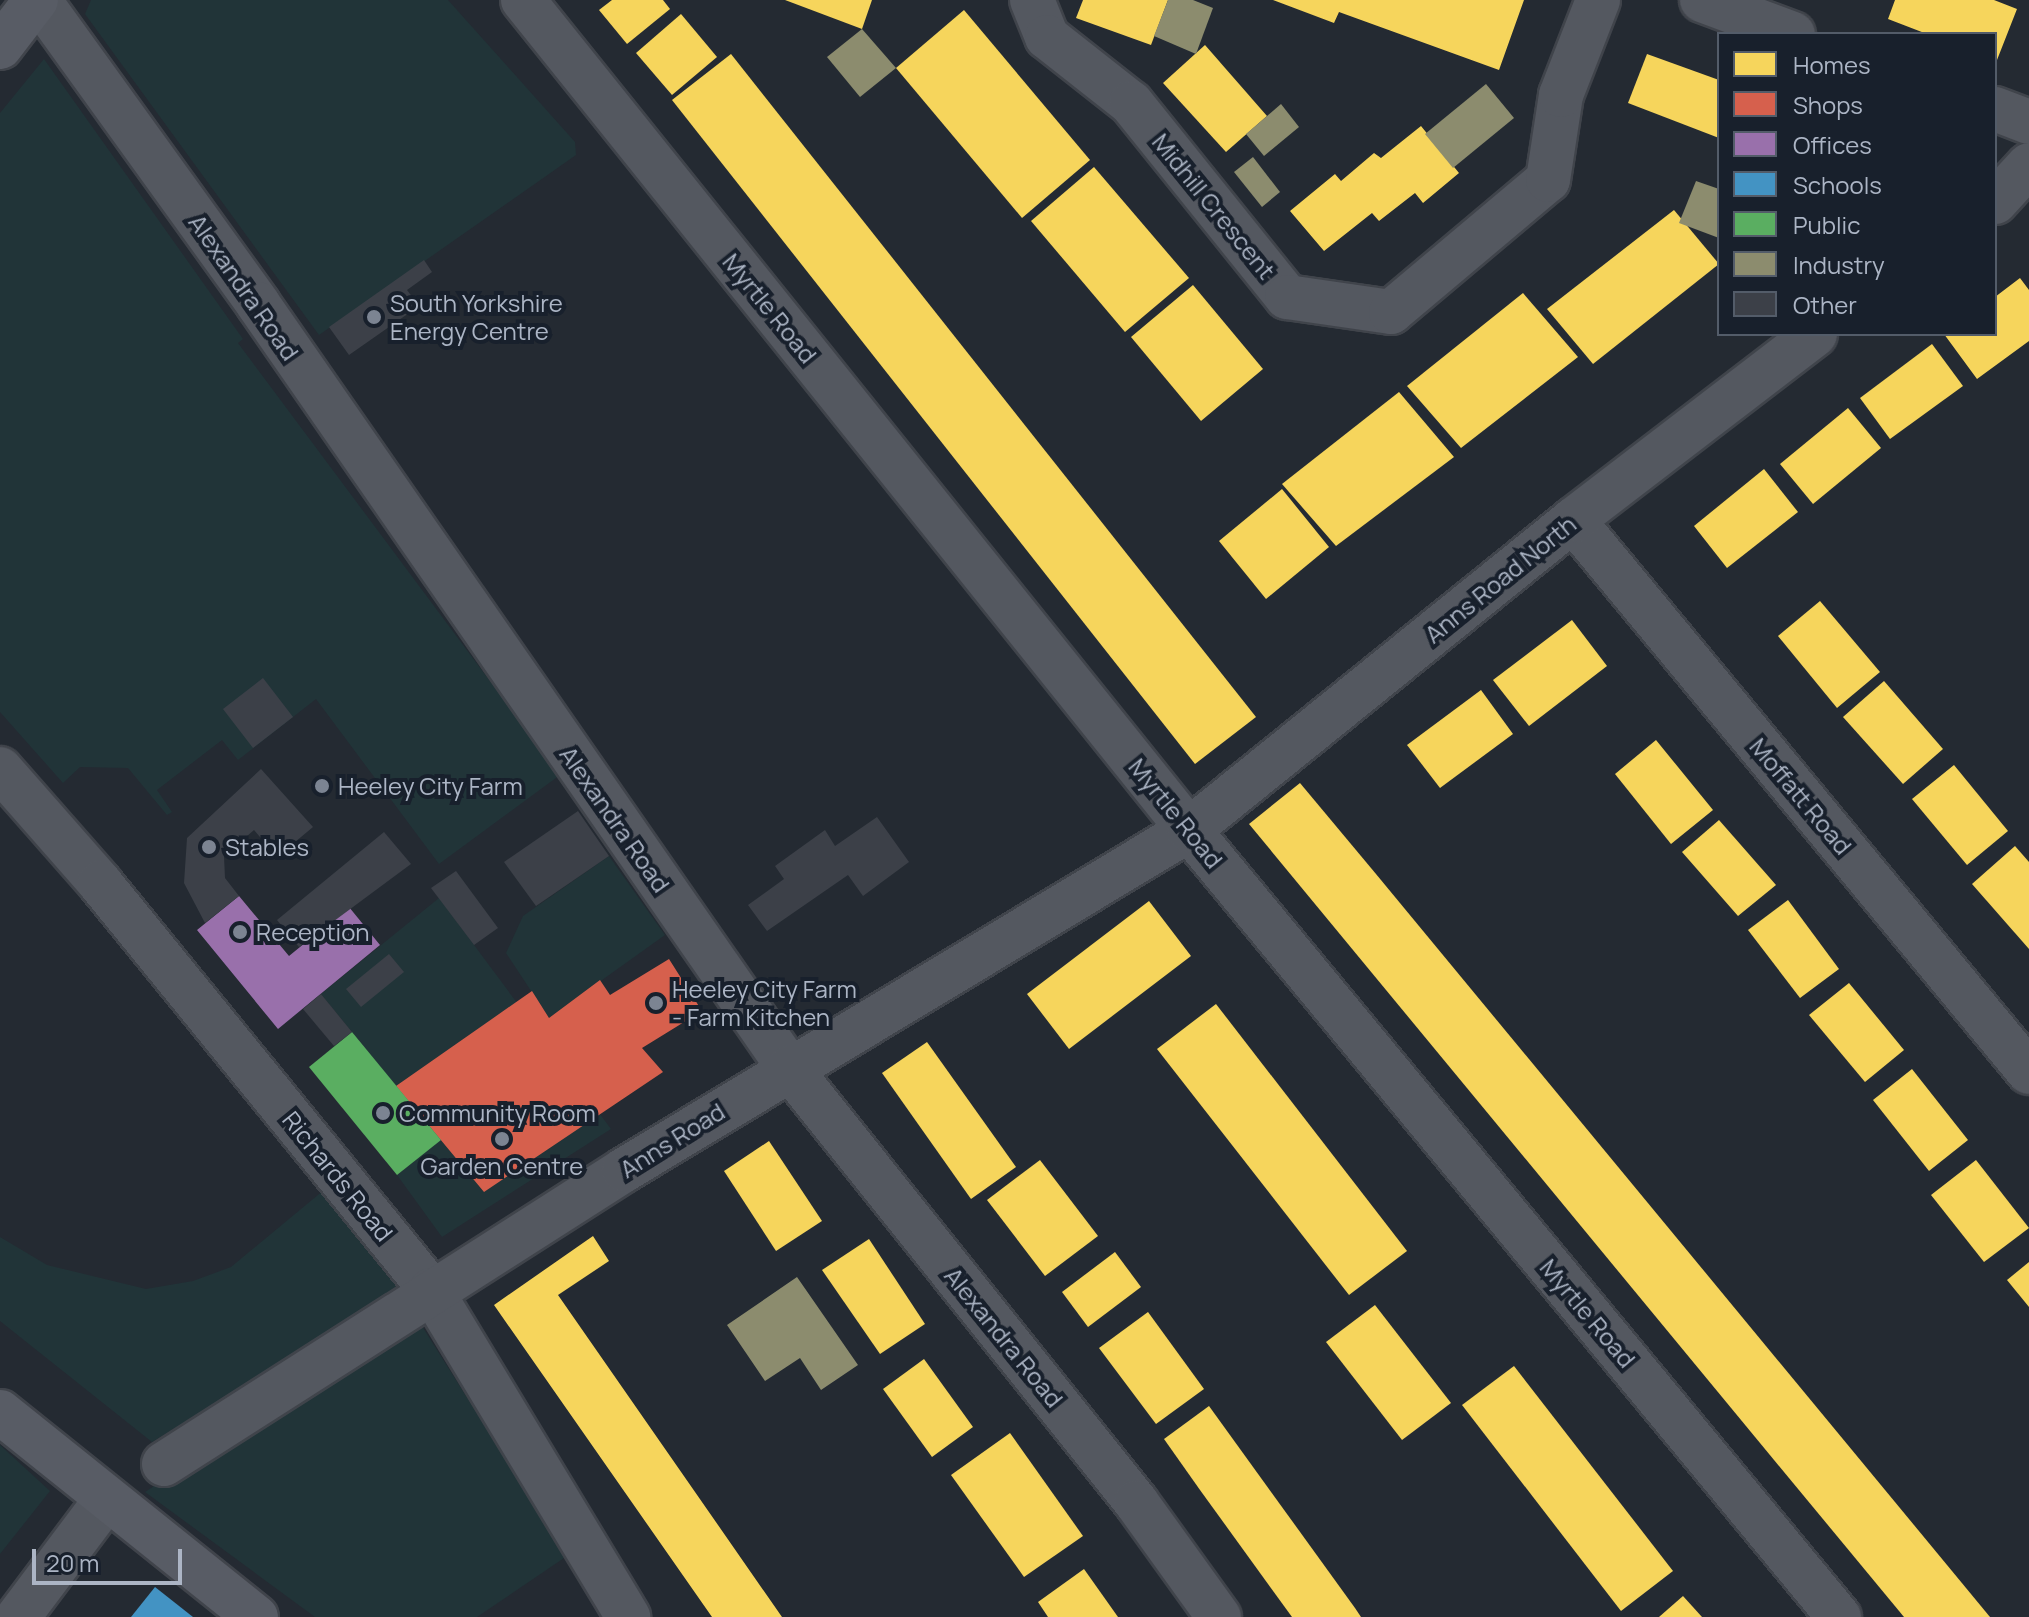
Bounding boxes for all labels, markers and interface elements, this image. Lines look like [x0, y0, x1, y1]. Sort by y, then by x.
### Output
legend [1717, 32, 1997, 336]
text: Homes [1793, 48, 1871, 81]
text: Shops [1793, 88, 1863, 121]
street label: Midhill Crescent [1147, 128, 1281, 284]
text: Offices [1793, 128, 1872, 161]
text: Schools [1793, 168, 1882, 201]
text: Public [1793, 208, 1860, 241]
street label: Alexandra Road [183, 209, 305, 365]
street label: Myrtle Road [717, 247, 823, 369]
text: Industry [1793, 248, 1885, 281]
text: Other [1793, 288, 1857, 321]
place label: South Yorkshire Energy Centre [390, 289, 563, 345]
marker: South Yorkshire Energy Centre [365, 308, 383, 326]
street label: Anns Road North [1419, 509, 1581, 649]
street label: Moffatt Road [1744, 732, 1858, 860]
street label: Alexandra Road [554, 741, 676, 897]
street label: Myrtle Road [1123, 752, 1229, 874]
place label: Heeley City Farm [338, 772, 523, 800]
marker: Heeley City Farm [313, 777, 331, 795]
place label: Stables [225, 833, 309, 861]
marker: Stables [200, 838, 218, 856]
place label: Reception [256, 918, 370, 946]
marker: Reception [231, 923, 249, 941]
place label: Heeley City Farm - Farm Kitchen [672, 975, 857, 1031]
marker: Heeley City Farm - Farm Kitchen [647, 994, 665, 1012]
street label: Anns Road [614, 1097, 730, 1183]
place label: Community Room [399, 1099, 596, 1127]
marker: Community Room [374, 1104, 392, 1122]
street label: Richards Road [277, 1105, 399, 1247]
marker: Garden Centre [493, 1130, 511, 1148]
place label: Garden Centre [421, 1152, 583, 1180]
street label: Myrtle Road [1534, 1253, 1642, 1373]
street label: Alexandra Road [939, 1261, 1069, 1413]
scale bar [36, 1533, 186, 1583]
text: 20 m [46, 1546, 99, 1579]

